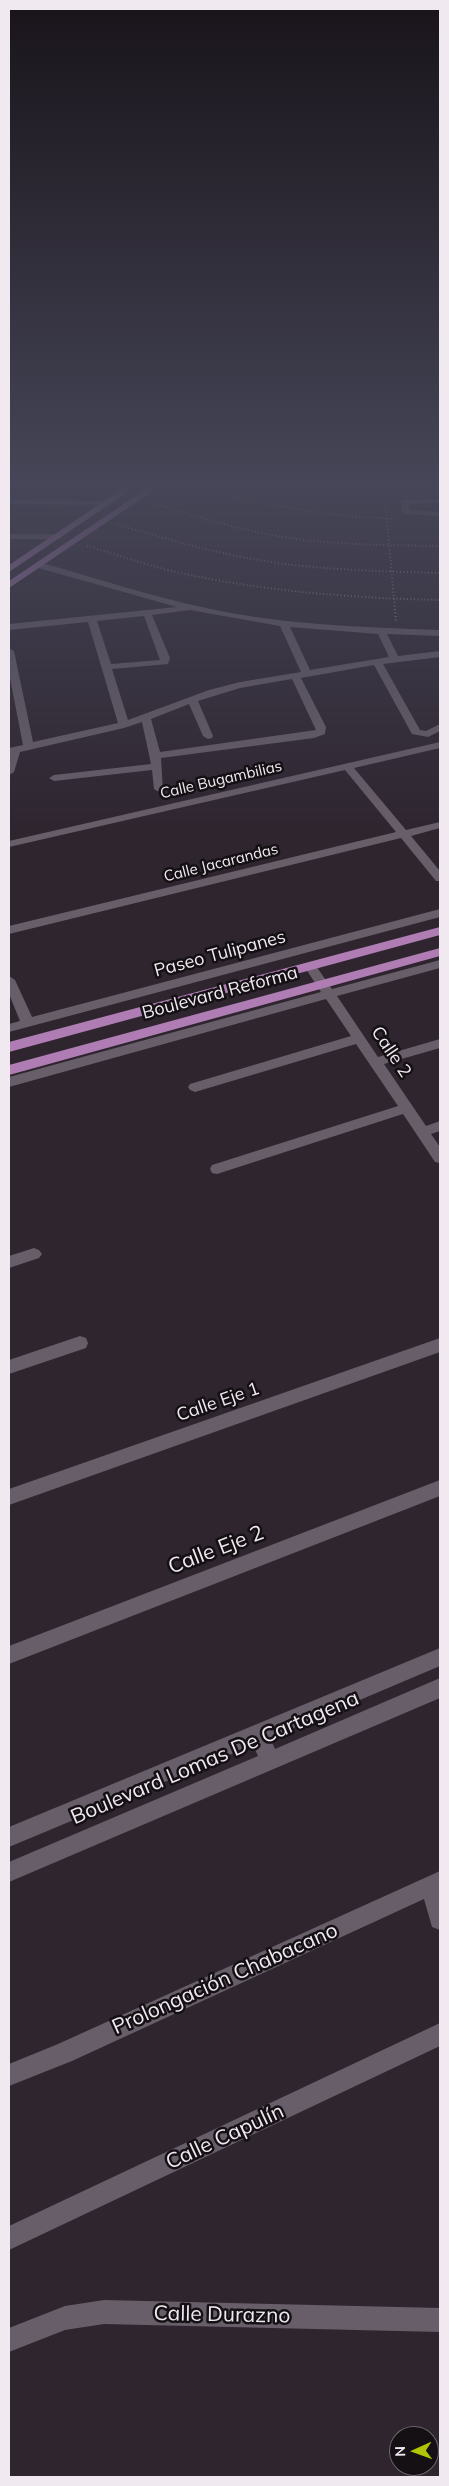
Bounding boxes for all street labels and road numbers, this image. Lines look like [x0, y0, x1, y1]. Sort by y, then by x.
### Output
street label: Calle Bugambilias [158, 757, 284, 803]
street label: Calle Jacarandas [162, 840, 280, 886]
street label: Paseo Tulipanes [152, 926, 288, 982]
street label: Boulevard Reforma [140, 962, 300, 1024]
street label: Calle 2 [366, 1022, 416, 1082]
street label: Calle Eje 1 [174, 1378, 262, 1426]
street label: Calle Eje 2 [165, 1520, 267, 1580]
street label: Boulevard Lomas De Cartagena [67, 1686, 363, 1830]
street label: Prolongación Chabacano [108, 1918, 342, 2040]
street label: Calle Capulín [162, 2099, 288, 2175]
street label: Calle Durazno [153, 2301, 291, 2329]

